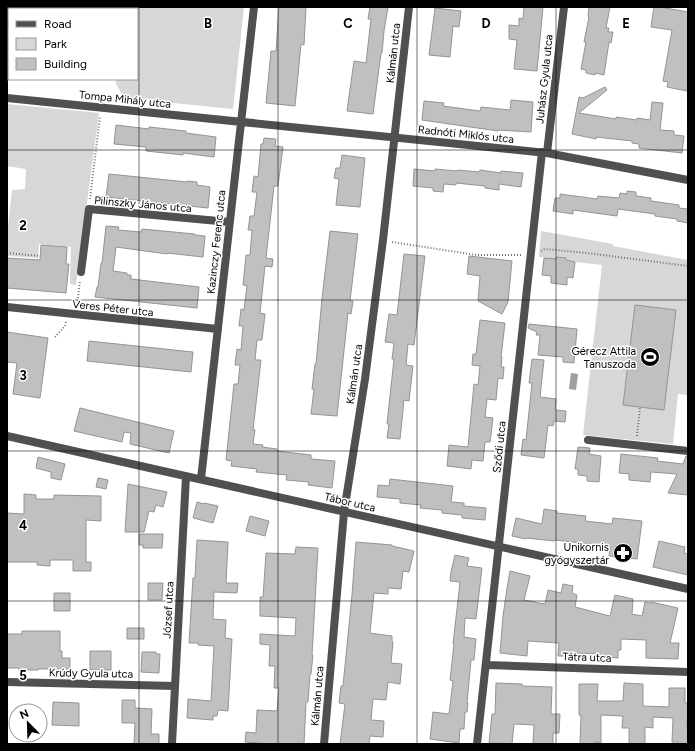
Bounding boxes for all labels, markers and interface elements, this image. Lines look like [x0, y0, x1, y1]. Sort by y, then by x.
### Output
legend [8, 8, 138, 80]
text: B [204, 16, 212, 31]
text: C [343, 16, 353, 31]
text: D [481, 16, 491, 31]
text: E [622, 16, 630, 31]
text: Road [44, 17, 72, 31]
street label: Kálmán utca [384, 22, 403, 84]
street label: Juhász Gyula utca [533, 34, 556, 124]
text: Park [44, 37, 67, 51]
text: Building [44, 57, 87, 71]
street label: Tompa Mihály utca [78, 88, 172, 111]
street label: Radnóti Miklós utca [417, 123, 515, 146]
street label: Kazinczy Ferenc utca [205, 189, 228, 295]
street label: Pilinszky János utca [94, 194, 192, 215]
text: 2 [19, 218, 27, 233]
street label: Veres Péter utca [72, 298, 154, 319]
street label: Kálmán utca [344, 343, 365, 405]
place label: Gérecz Attila Tanuszoda [571, 345, 636, 371]
sports icon: Gérecz Attila Tanuszoda [639, 346, 661, 368]
text: 3 [19, 368, 27, 383]
street label: Sződi utca [490, 420, 509, 474]
street label: Tábor utca [323, 490, 377, 515]
text: 4 [19, 518, 27, 533]
place label: Unikornis gyógyszertár [545, 541, 609, 567]
pharmacy icon: Unikornis gyógyszertár [612, 542, 634, 564]
street label: József utca [161, 581, 176, 639]
street label: Tátra utca [562, 650, 612, 665]
street label: Kálmán utca [308, 665, 327, 727]
street label: Krúdy Gyula utca [49, 666, 133, 681]
text: 5 [19, 668, 27, 683]
north arrow [8, 703, 48, 743]
text: N [18, 707, 31, 722]

